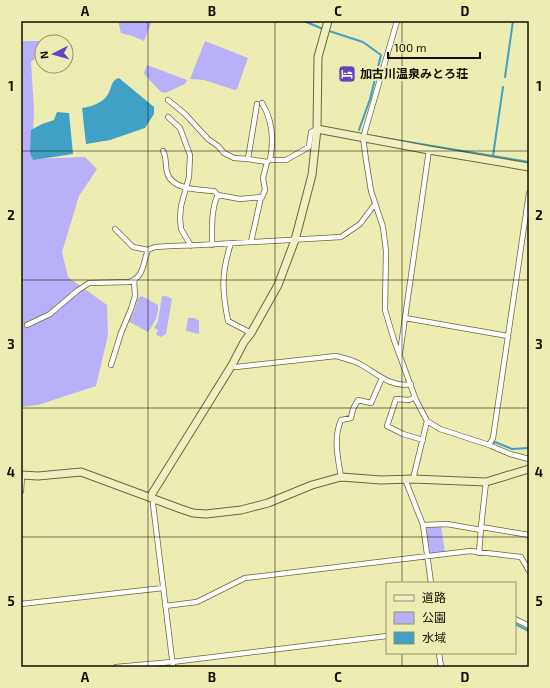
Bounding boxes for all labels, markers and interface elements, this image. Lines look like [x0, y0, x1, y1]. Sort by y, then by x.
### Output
text: A [81, 3, 90, 19]
text: B [208, 3, 216, 19]
text: C [334, 3, 342, 19]
text: D [461, 3, 470, 19]
north arrow [34, 34, 74, 74]
scale bar [388, 34, 480, 60]
text: 100 m [394, 40, 426, 54]
text: N [37, 50, 50, 60]
hotel icon: 加古川温泉みとろ荘 [337, 64, 357, 84]
place label: 加古川温泉みとろ荘 [360, 66, 468, 80]
text: 1 [8, 78, 14, 94]
text: 1 [536, 78, 542, 94]
text: 2 [7, 207, 15, 223]
text: 2 [535, 207, 543, 223]
text: 3 [7, 336, 15, 352]
text: 3 [535, 336, 543, 352]
text: 4 [7, 464, 15, 480]
text: 4 [535, 464, 543, 480]
legend [386, 582, 516, 654]
text: 道路 [422, 590, 446, 604]
text: 5 [7, 593, 15, 609]
text: 5 [535, 593, 543, 609]
text: 公園 [422, 610, 446, 624]
text: 水域 [422, 630, 446, 644]
text: A [81, 669, 90, 685]
text: B [208, 669, 216, 685]
text: C [334, 669, 342, 685]
text: D [461, 669, 470, 685]

